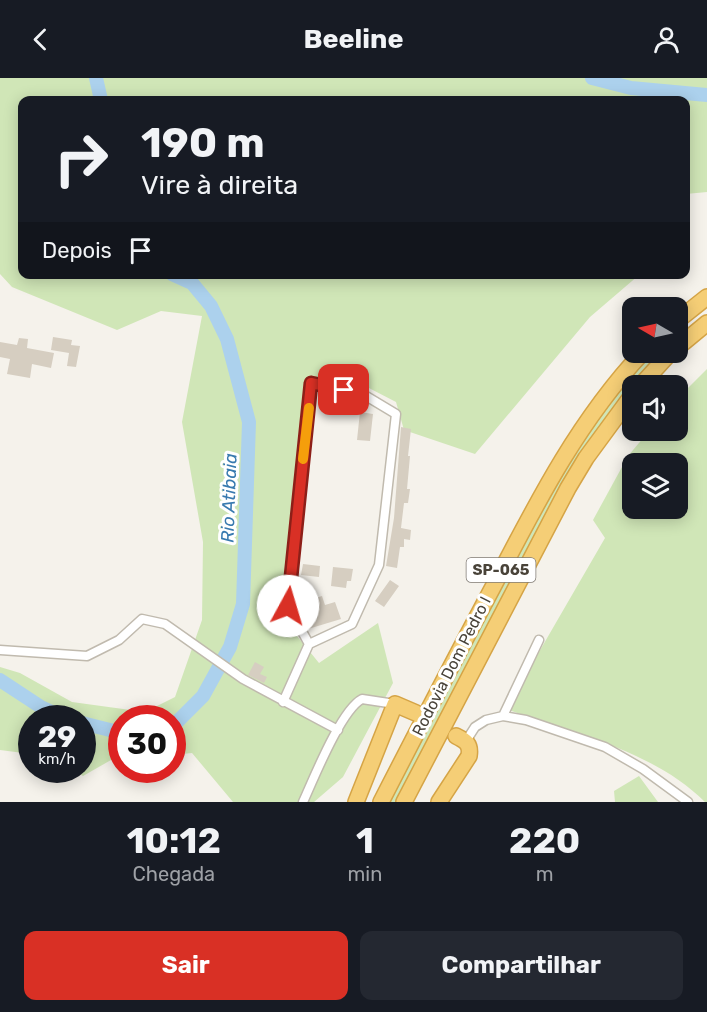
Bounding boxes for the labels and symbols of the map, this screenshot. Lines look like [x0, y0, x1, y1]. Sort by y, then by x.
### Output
north arrow [622, 297, 688, 363]
pin [318, 364, 369, 415]
water label: Rio Atibaia [216, 452, 242, 543]
road number: SP-065 [466, 558, 536, 582]
position arrow [256, 574, 320, 638]
street label: Rodovia Dom Pedro I [408, 593, 495, 739]
speed limit sign: 30 [108, 705, 186, 783]

